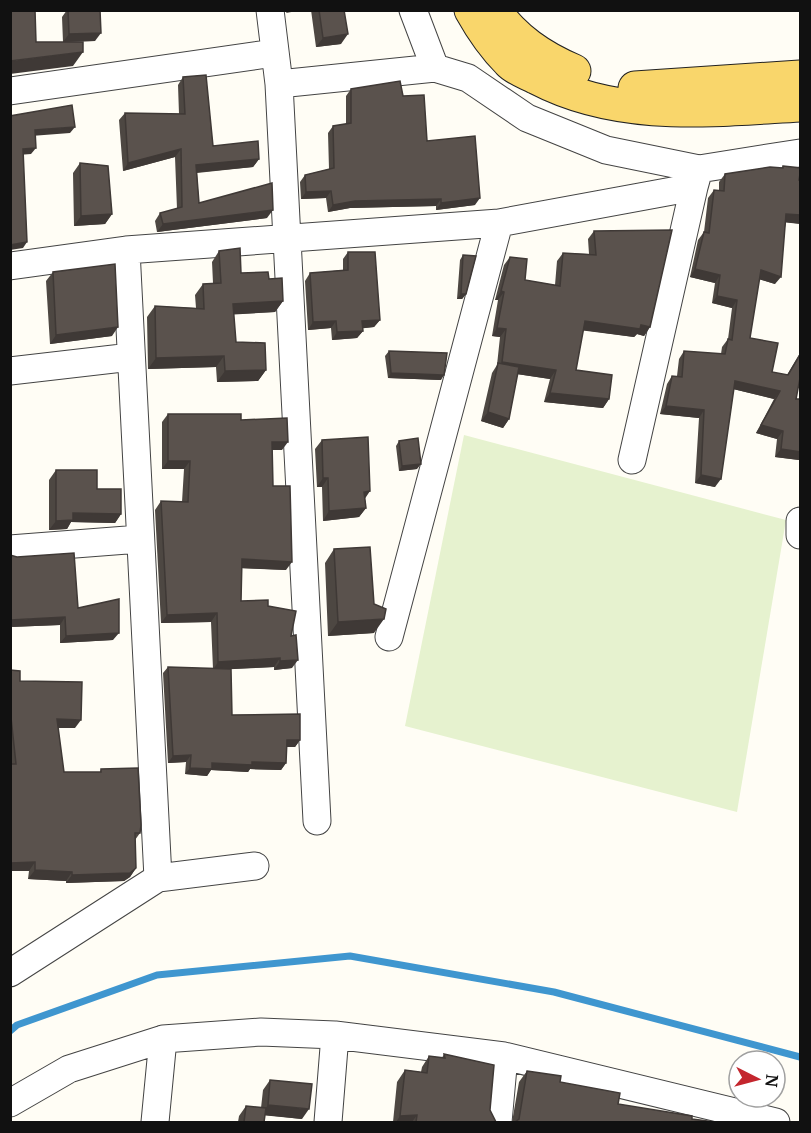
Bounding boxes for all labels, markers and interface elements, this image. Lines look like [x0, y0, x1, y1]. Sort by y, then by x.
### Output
north arrow [727, 1049, 787, 1109]
text: N [761, 1073, 783, 1088]

